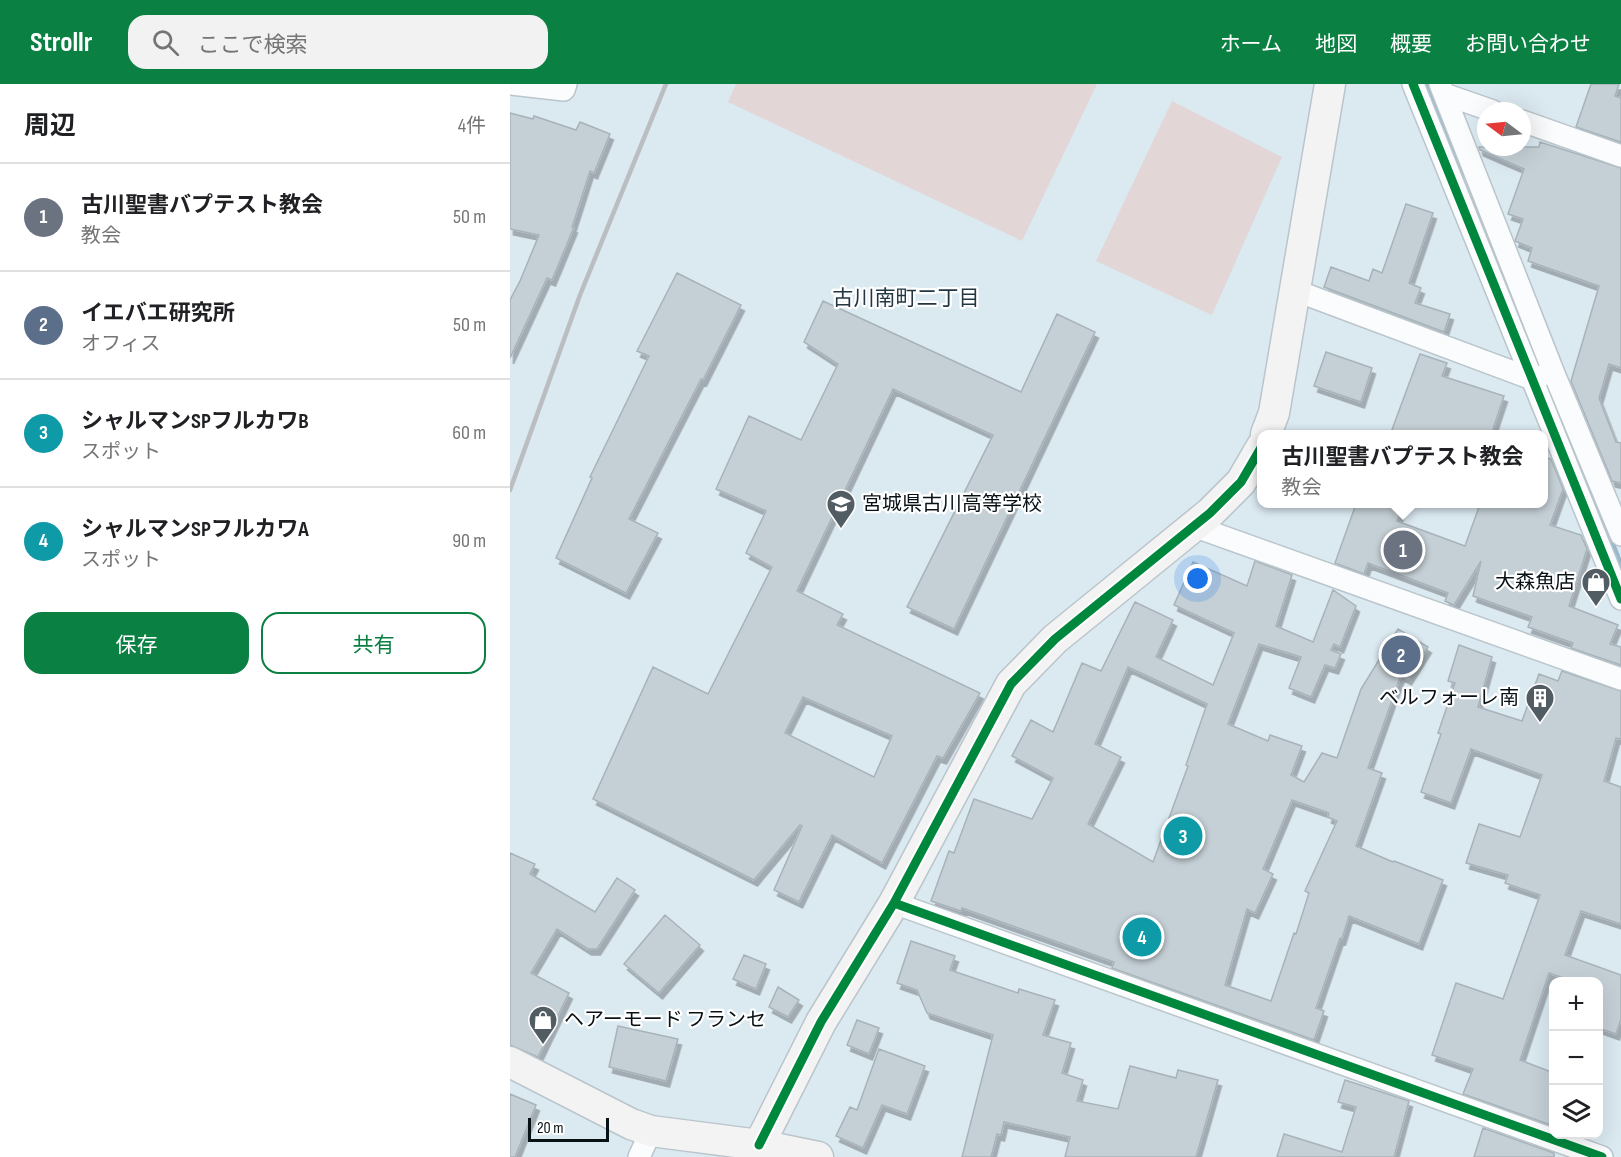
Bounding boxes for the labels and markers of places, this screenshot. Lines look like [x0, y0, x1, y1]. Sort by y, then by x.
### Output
school or university icon: 宮城県古川高等学校 [825, 488, 857, 530]
place label: 宮城県古川高等学校 [862, 492, 1042, 516]
pin: 1 [1384, 528, 1422, 572]
shop icon: 大森魚店 [1580, 566, 1612, 608]
place label: 大森魚店 [1495, 570, 1575, 594]
pin: 2 [1382, 632, 1420, 678]
building icon: ベルフォーレ南 [1524, 682, 1556, 724]
place label: ベルフォーレ南 [1379, 686, 1519, 710]
pin: 3 [1164, 814, 1202, 858]
pin: 4 [1122, 914, 1162, 960]
shop icon: ヘアーモード フランセ [527, 1004, 559, 1046]
place label: ヘアーモード フランセ [564, 1008, 766, 1032]

